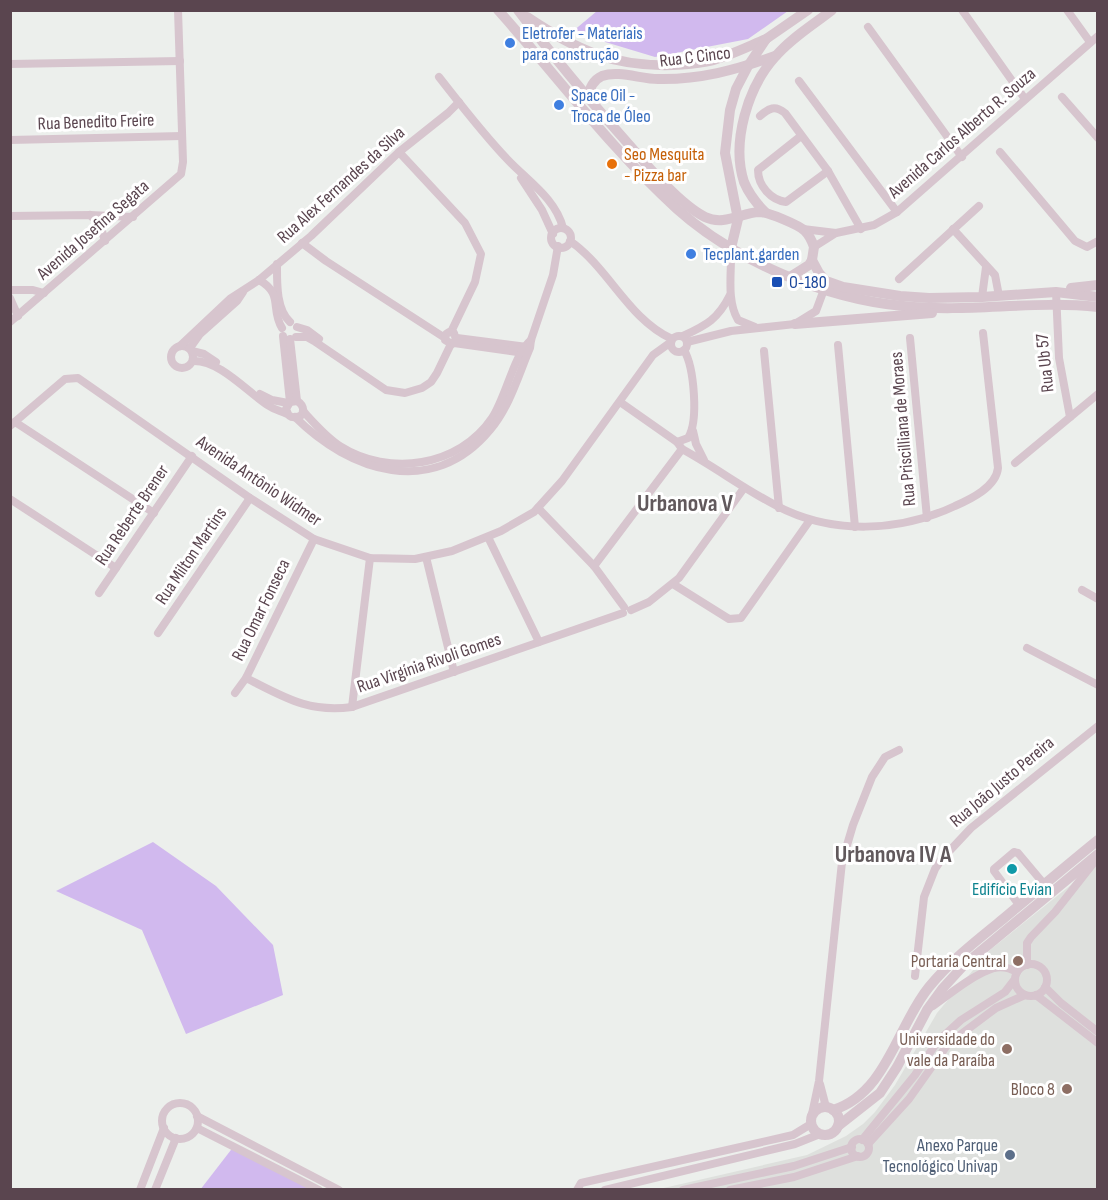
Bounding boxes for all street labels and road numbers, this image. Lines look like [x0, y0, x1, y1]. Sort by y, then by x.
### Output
street label: Rua C Cinco [658, 42, 732, 72]
street label: Avenida Carlos Alberto R. Souza [883, 63, 1040, 203]
street label: Rua Benedito Freire [37, 109, 155, 135]
street label: Rua Alex Fernandes da Silva [273, 122, 409, 248]
street label: Avenida Josefina Segata [32, 176, 153, 285]
street label: Rua Ub 57 [1031, 332, 1059, 394]
street label: Rua Priscilliana de Moraes [886, 351, 920, 507]
street label: Avenida Antônio Widmer [192, 431, 326, 531]
street label: Rua Reberte Brener [91, 461, 173, 569]
street label: Rua Milton Martins [151, 504, 231, 608]
street label: Rua Omar Fonseca [227, 556, 295, 664]
street label: Rua Virgínia Rivoli Gomes [354, 629, 504, 697]
street label: Rua João Justo Pereira [946, 732, 1058, 832]

